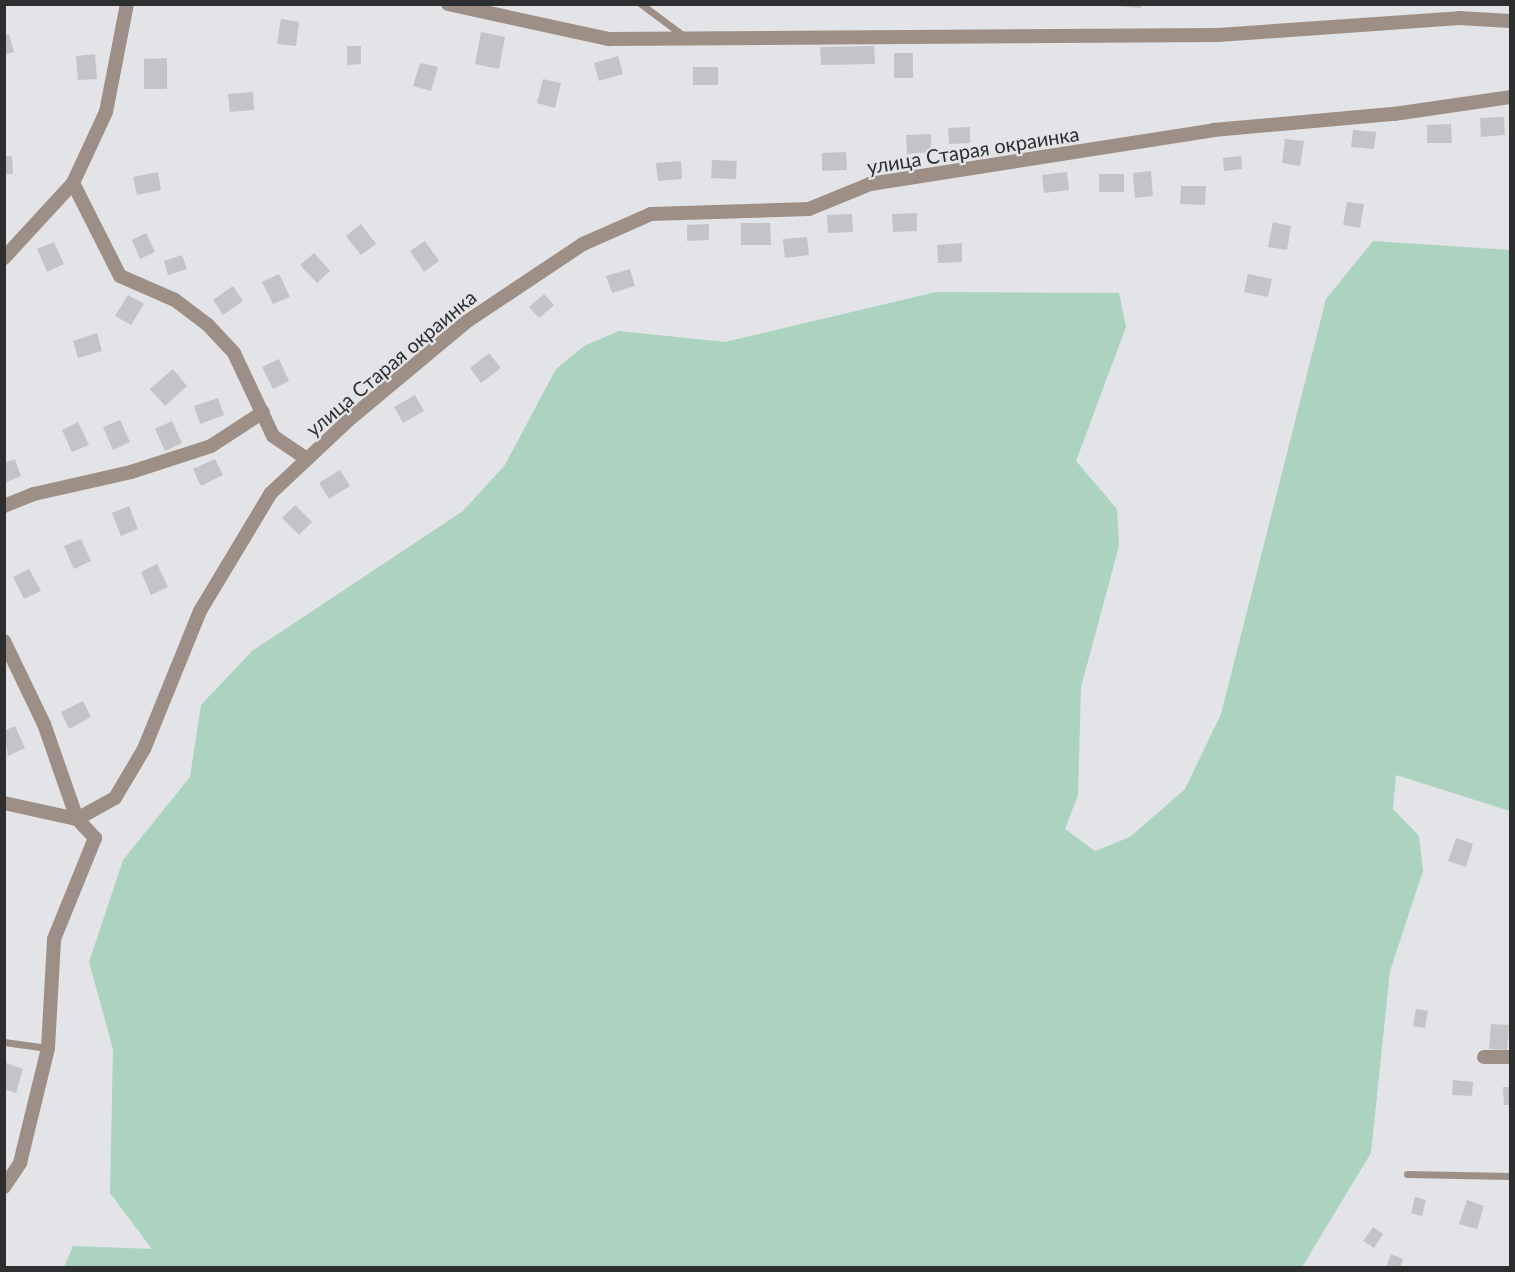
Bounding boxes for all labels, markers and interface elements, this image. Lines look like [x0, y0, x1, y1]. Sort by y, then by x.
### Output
street label: улица Старая окраинка [865, 121, 1081, 179]
street label: улица Старая окраинка [301, 285, 481, 441]

